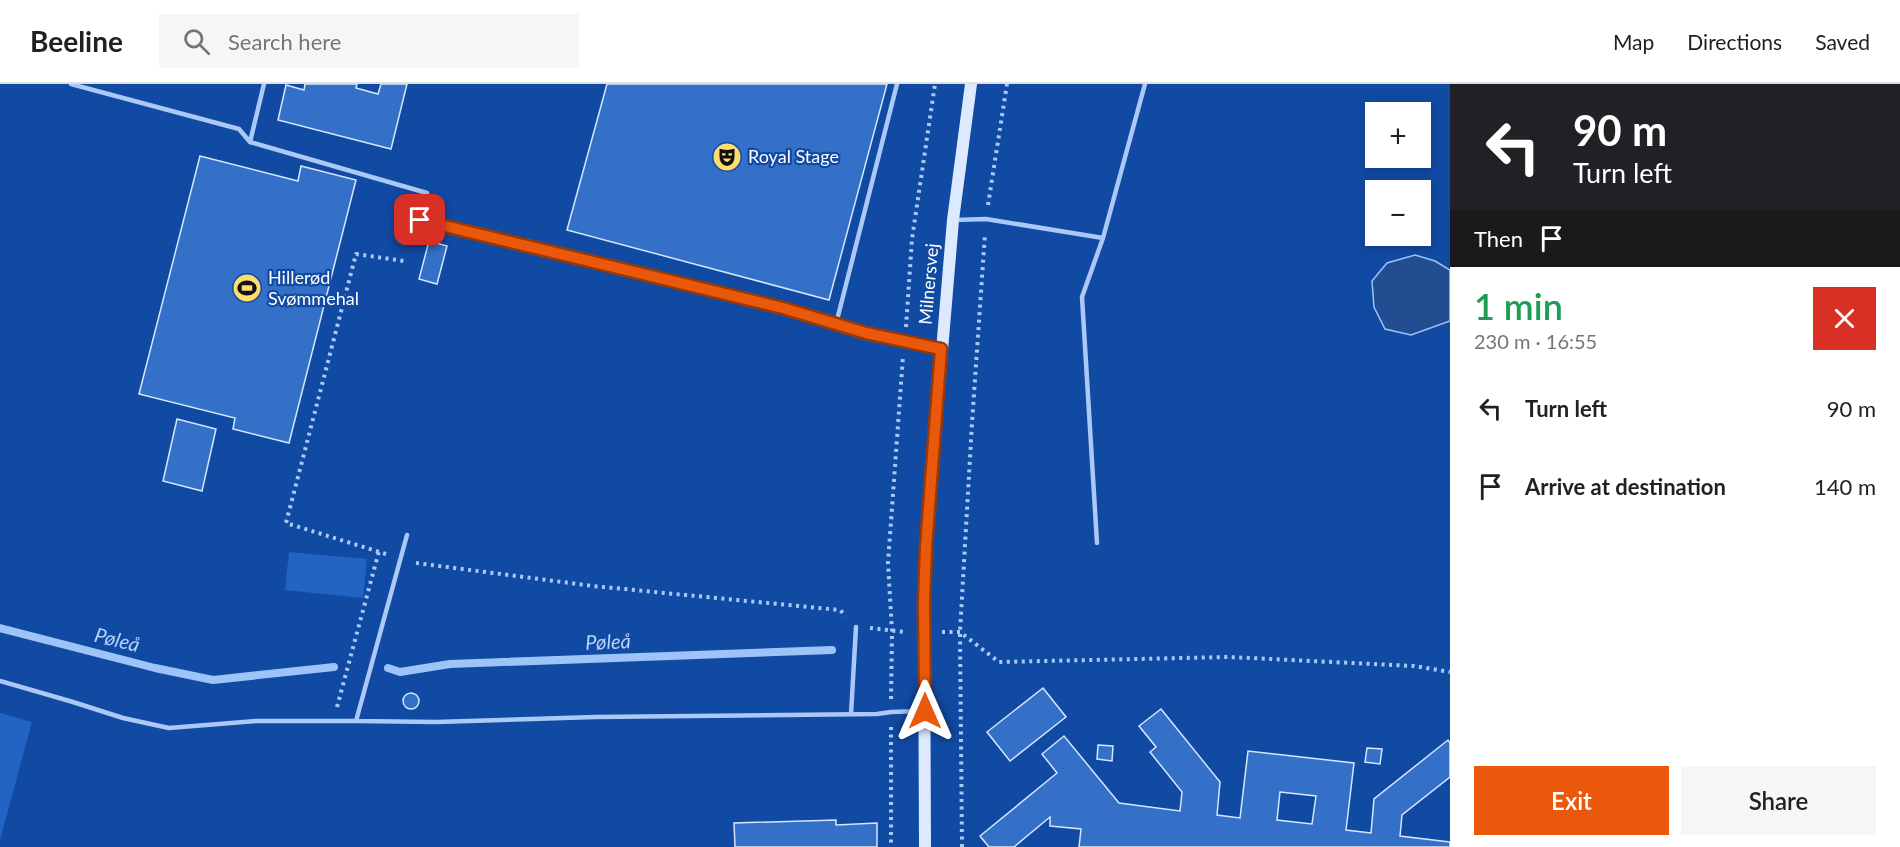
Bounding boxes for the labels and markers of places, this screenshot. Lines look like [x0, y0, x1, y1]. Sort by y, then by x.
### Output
theatre icon: Royal Stage [711, 141, 743, 173]
place label: Royal Stage [748, 145, 839, 167]
pin [394, 194, 445, 245]
place label: Hillerød Svømmehal [268, 266, 359, 309]
sports icon: Hillerød Svømmehal [231, 272, 263, 304]

